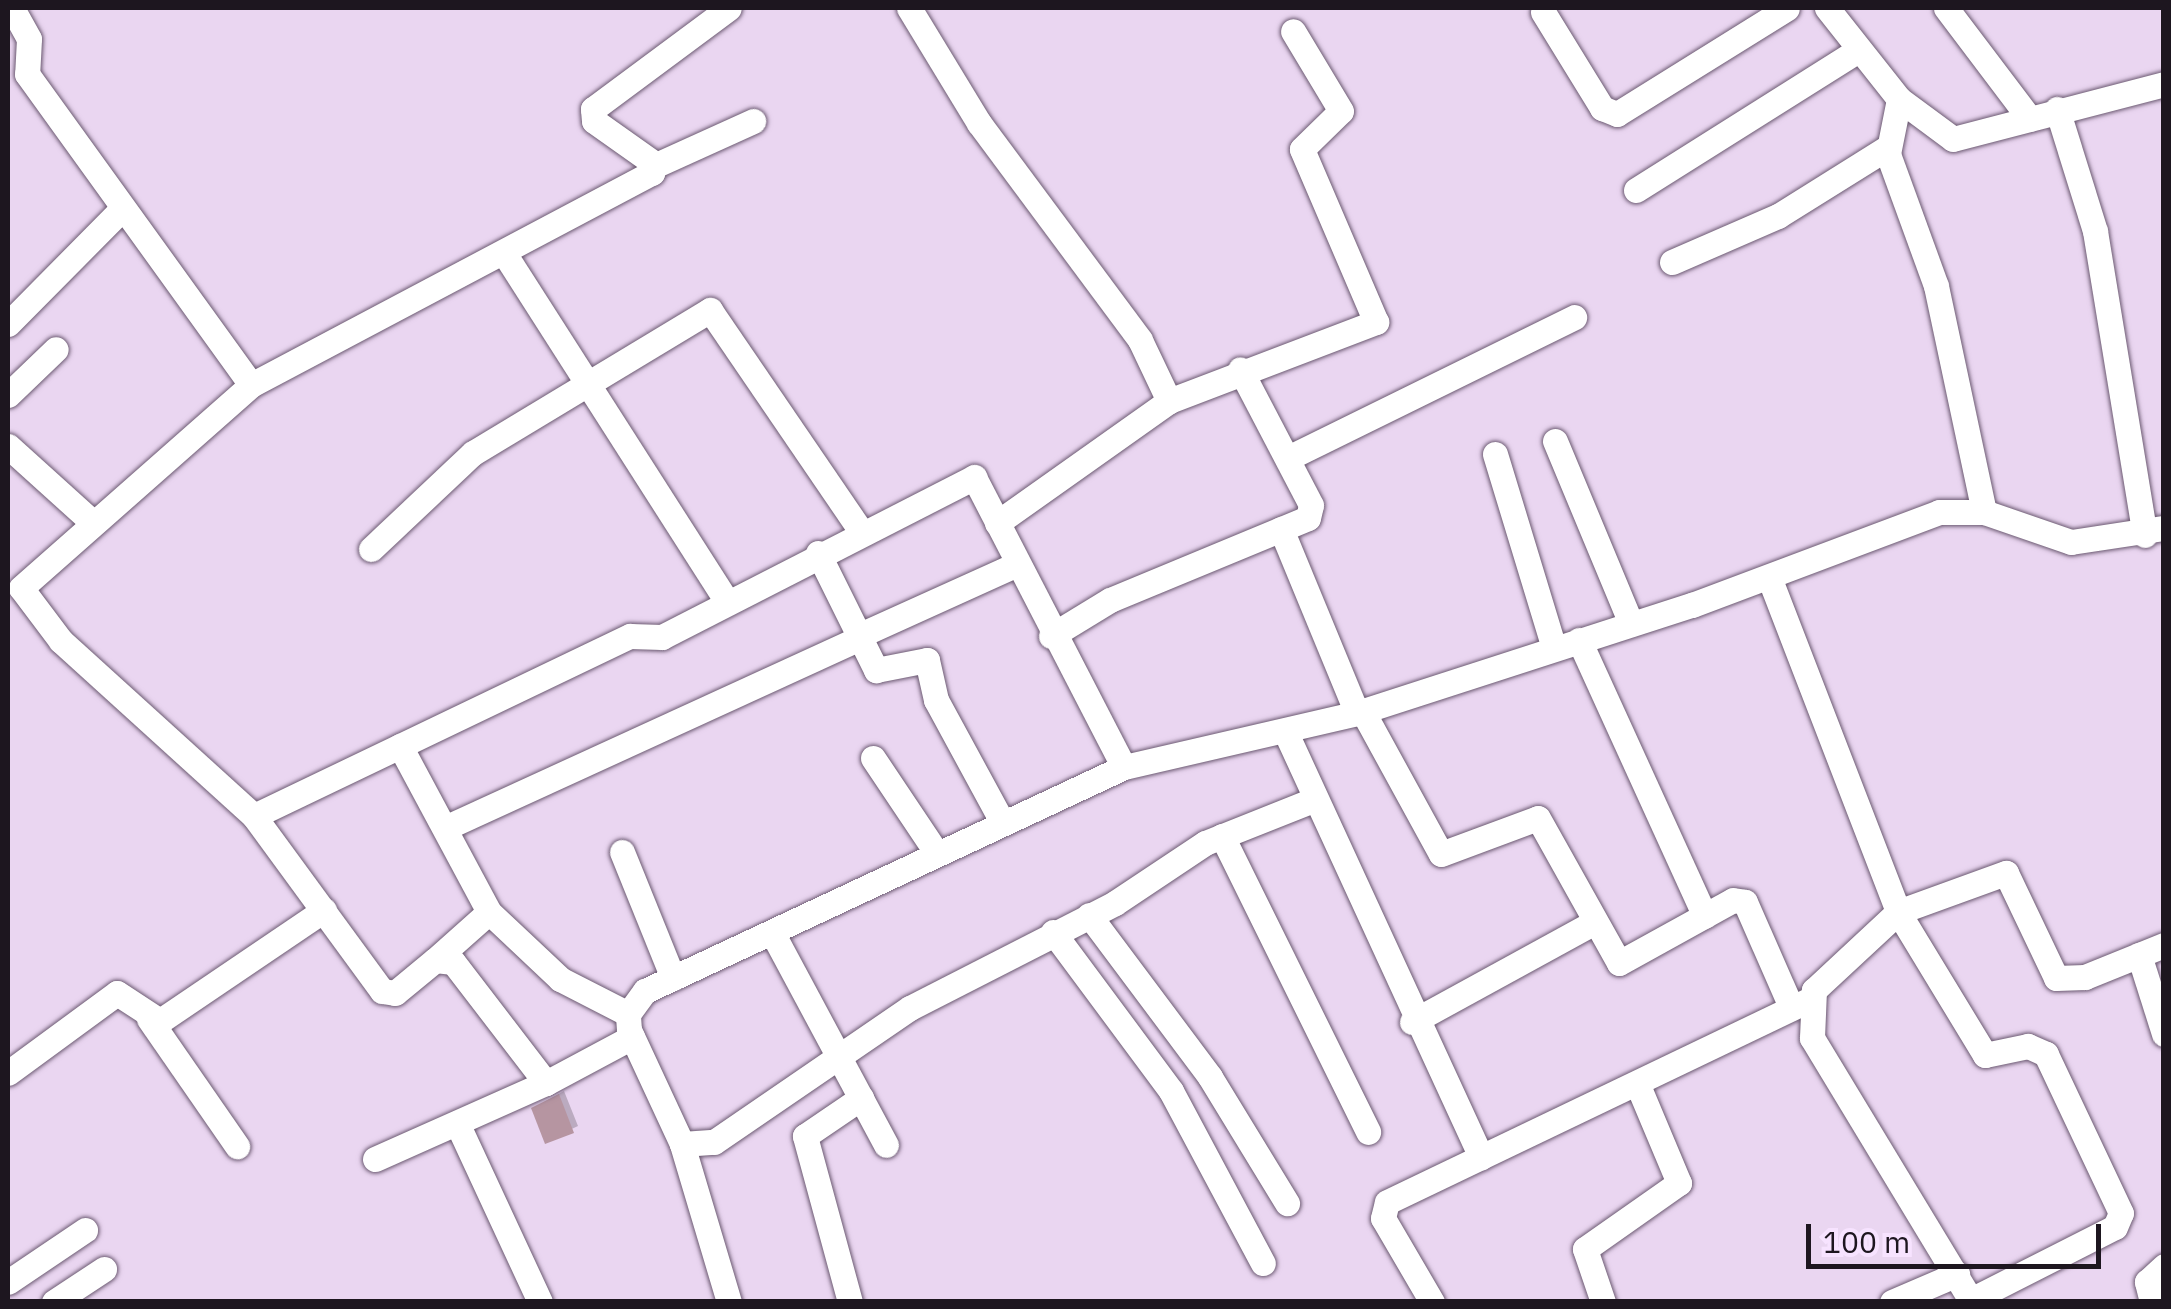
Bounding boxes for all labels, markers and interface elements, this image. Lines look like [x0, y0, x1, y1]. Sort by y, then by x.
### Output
scale bar [1811, 1204, 2106, 1266]
text: 100 m [1823, 1222, 1910, 1261]

